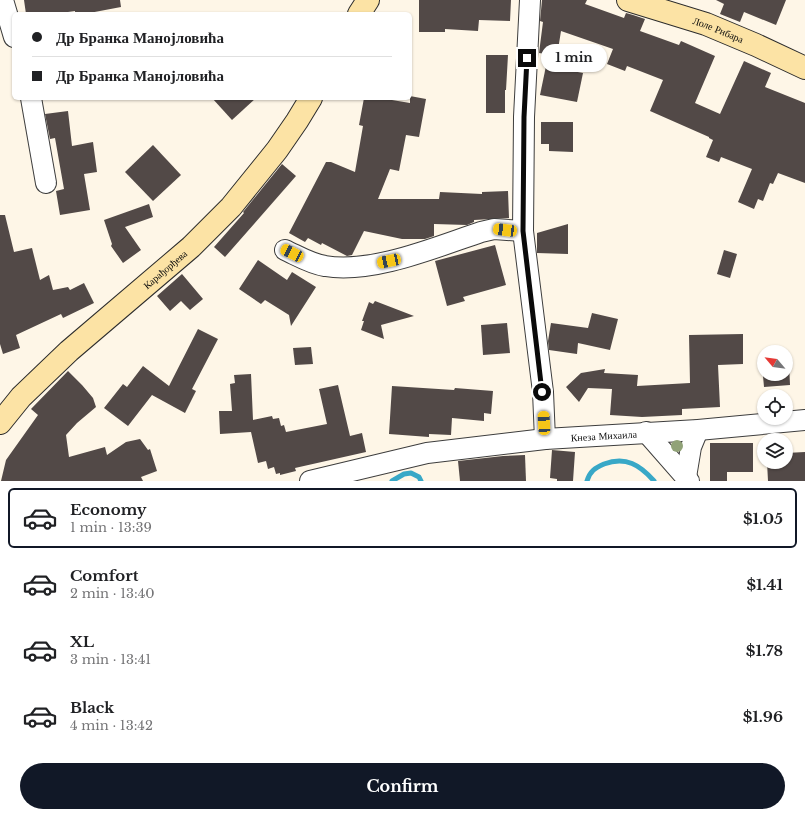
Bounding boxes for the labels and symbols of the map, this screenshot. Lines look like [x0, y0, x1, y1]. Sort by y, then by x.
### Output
street label: Лоле Рибара [691, 14, 746, 46]
callout: 1 min [541, 44, 607, 72]
route end [518, 49, 536, 67]
car [492, 223, 518, 237]
car [279, 242, 305, 264]
street label: Карађорђева [140, 246, 190, 292]
car [376, 253, 402, 269]
north arrow [757, 345, 793, 381]
route start [533, 383, 551, 401]
car [537, 411, 551, 435]
street label: Кнеза Михаила [570, 427, 638, 444]

